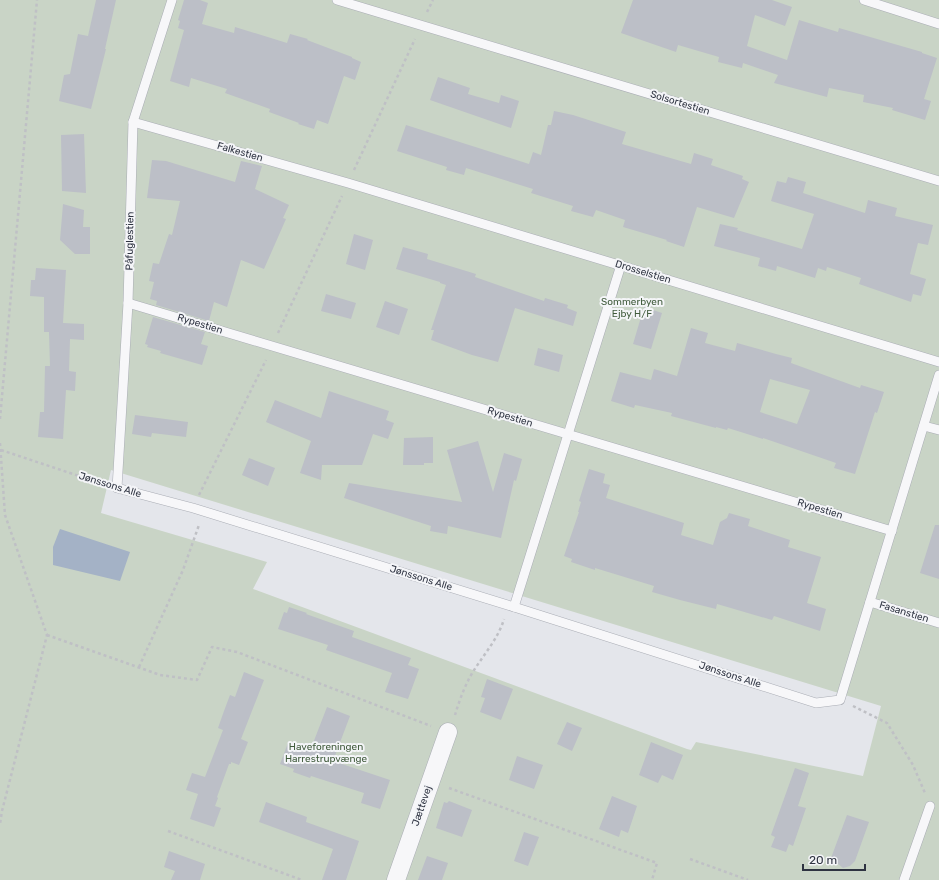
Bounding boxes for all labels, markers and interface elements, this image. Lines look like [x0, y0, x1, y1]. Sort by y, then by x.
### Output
street label: Solsortestien [649, 88, 711, 118]
street label: Falkestien [216, 140, 264, 164]
street label: Påfuglestien [123, 212, 137, 270]
street label: Drosselstien [614, 258, 672, 286]
park label: Sommerbyen Ejby H/F [601, 296, 663, 320]
street label: Rypestien [176, 311, 224, 337]
street label: Rypestien [486, 404, 534, 430]
street label: Jønssons Alle [77, 470, 143, 500]
street label: Rypestien [796, 496, 844, 522]
street label: Jønssons Alle [388, 563, 454, 593]
street label: Fasanstien [878, 599, 930, 625]
street label: Jønssons Alle [697, 659, 763, 691]
park label: Haveforeningen Harrestrupvænge [285, 741, 368, 765]
street label: Jættevej [410, 784, 434, 828]
scale bar [803, 846, 865, 872]
text: 20 m [809, 853, 837, 867]

